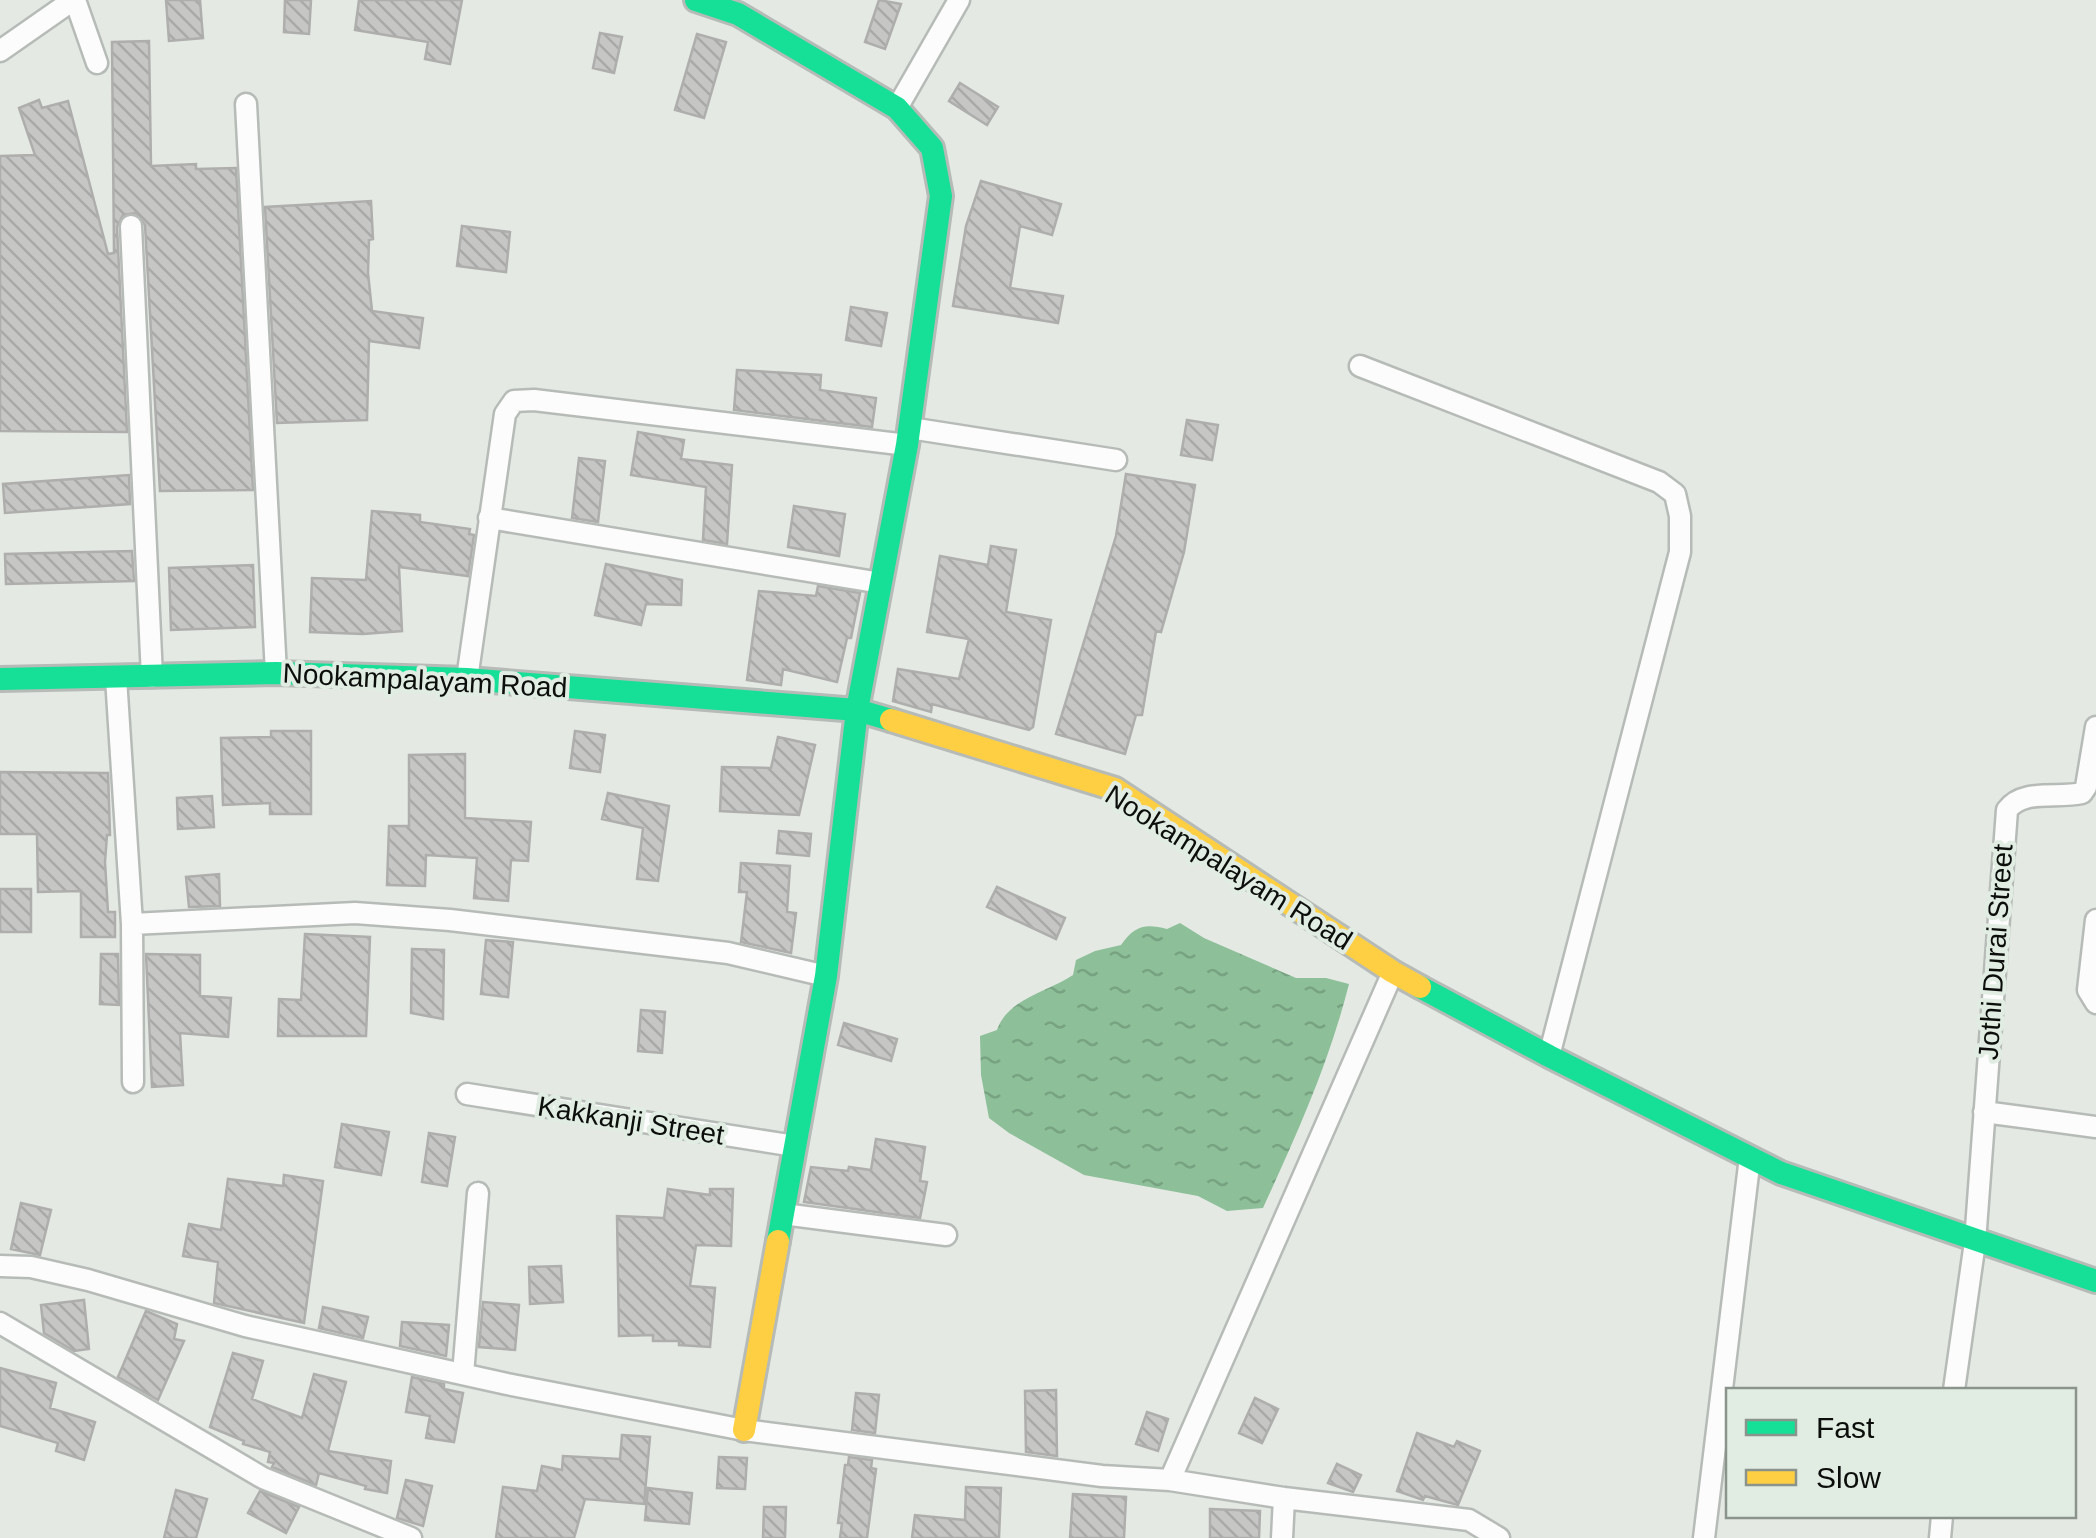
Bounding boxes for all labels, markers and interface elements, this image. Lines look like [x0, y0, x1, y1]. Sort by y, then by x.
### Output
street label: Nookampalayam Road [282, 658, 568, 703]
street label: Nookampalayam Road [1100, 779, 1358, 956]
street label: Jothi Durai Street [1972, 843, 2019, 1061]
street label: Kakkanji Street [535, 1090, 727, 1151]
legend [1726, 1388, 2076, 1518]
text: Fast [1816, 1411, 1875, 1444]
text: Slow [1816, 1461, 1881, 1494]

